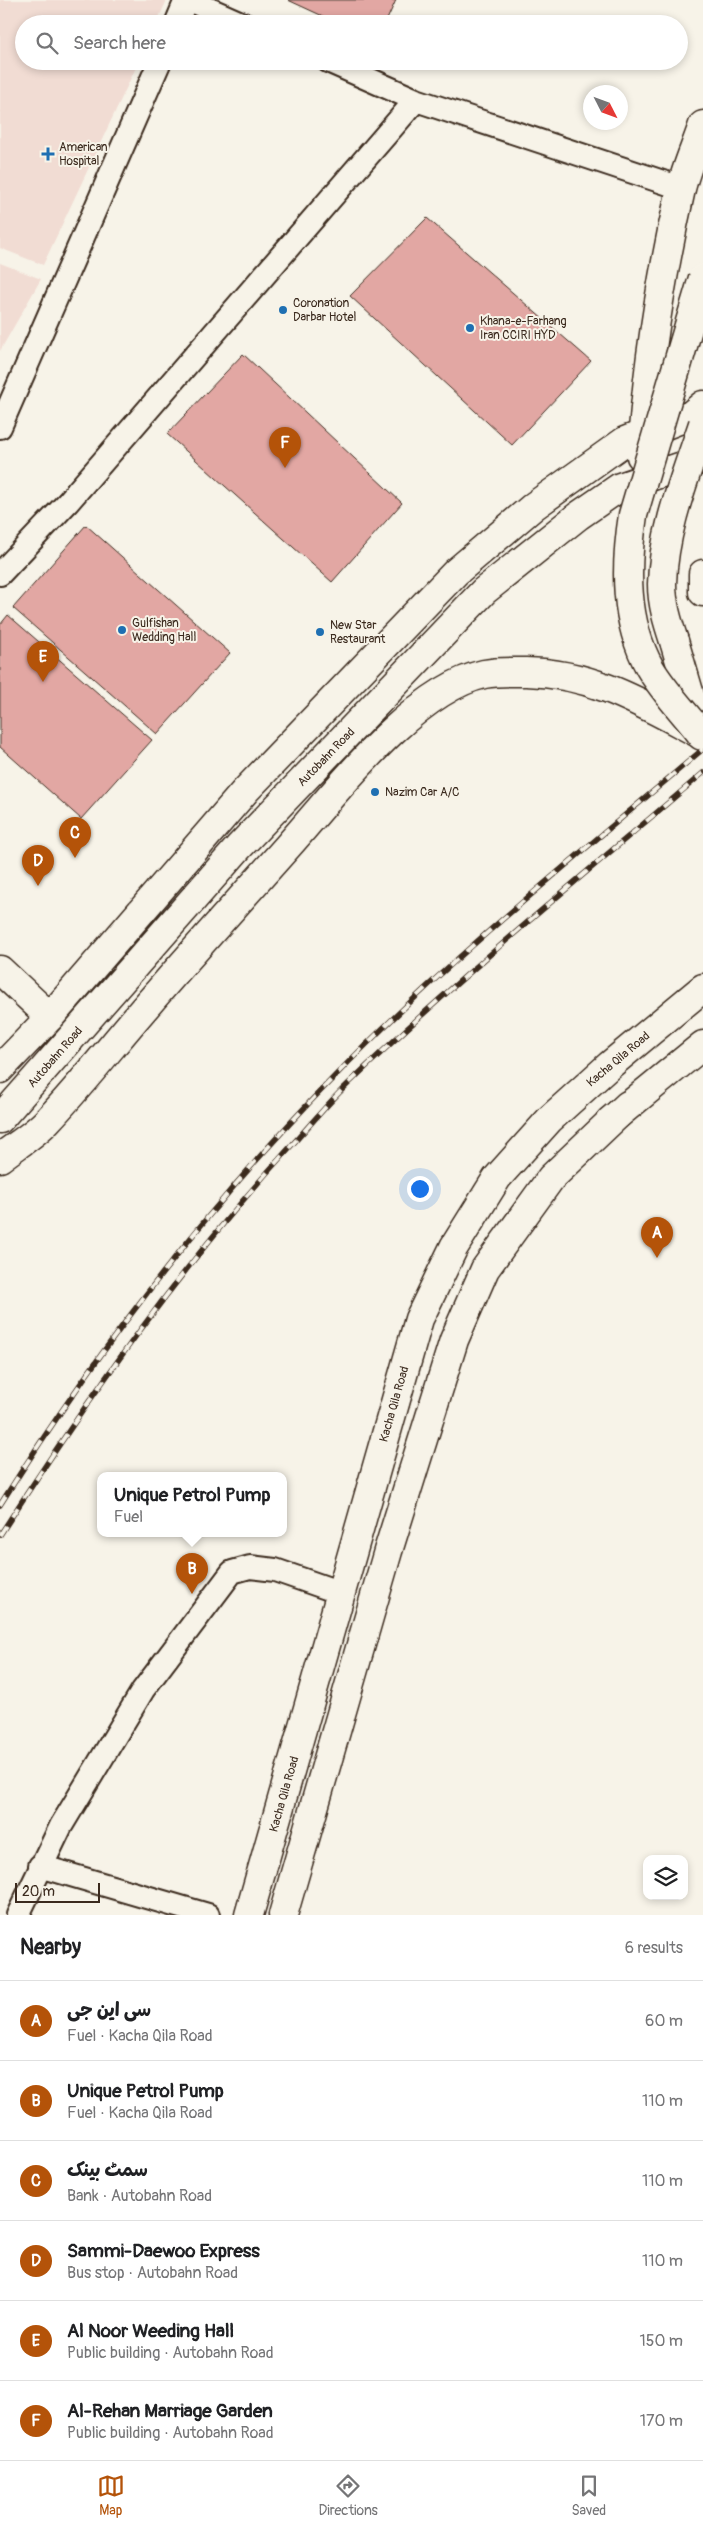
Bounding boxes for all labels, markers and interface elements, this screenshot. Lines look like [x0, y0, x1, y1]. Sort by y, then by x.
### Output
search box [15, 15, 688, 70]
icon: search [33, 29, 61, 57]
text: Search here [73, 31, 166, 55]
north arrow [583, 85, 628, 130]
place label: American Hospital [59, 140, 108, 169]
marker: American Hospital [41, 147, 55, 161]
place label: Coronation Darbar Hotel [293, 296, 357, 325]
marker: Coronation Darbar Hotel [277, 304, 289, 316]
place label: Khana-e-Farhang Iran CCIRI HYD [480, 314, 567, 343]
marker: Khana-e-Farhang Iran CCIRI HYD [464, 322, 476, 334]
pin: F [269, 427, 301, 468]
place label: Gulfishan Wedding Hall [132, 616, 196, 645]
place label: New Star Restaurant [330, 618, 386, 647]
marker: Gulfishan Wedding Hall [116, 624, 128, 636]
marker: New Star Restaurant [314, 626, 326, 638]
pin: E [27, 641, 59, 682]
street label: Autobahn Road [295, 725, 358, 790]
place label: Nazim Car A/C [385, 785, 459, 800]
marker: Nazim Car A/C [369, 786, 381, 798]
pin: C [59, 817, 91, 858]
pin: D [22, 845, 54, 886]
street label: Autobahn Road [25, 1024, 86, 1091]
street label: Kacha Qila Road [584, 1028, 653, 1090]
your location [407, 1176, 433, 1202]
pin: A [641, 1217, 673, 1258]
street label: Kacha Qila Road [377, 1364, 412, 1444]
popup [97, 1472, 287, 1537]
text: Unique Petrol Pump [114, 1483, 270, 1507]
text: Fuel [114, 1507, 143, 1527]
pin: B [176, 1553, 208, 1594]
street label: Kacha Qila Road [267, 1754, 302, 1834]
map controls [643, 1855, 688, 1900]
button: layers [643, 1855, 688, 1900]
scale bar [15, 1880, 100, 1903]
text: 20 m [22, 1883, 55, 1900]
text: Nearby [20, 1934, 81, 1961]
text: 6 results [625, 1938, 683, 1958]
text: سی این جی [67, 1998, 151, 2022]
text: A [31, 2011, 41, 2031]
text: 60 m [645, 2011, 683, 2031]
text: Fuel · Kacha Qila Road [67, 2026, 213, 2046]
text: Unique Petrol Pump [67, 2079, 224, 2103]
text: B [31, 2091, 41, 2111]
text: 110 m [642, 2091, 683, 2111]
text: Fuel · Kacha Qila Road [67, 2103, 213, 2123]
text: سمٹ بینک [67, 2158, 148, 2182]
text: C [31, 2171, 41, 2191]
text: 110 m [642, 2171, 683, 2191]
text: Bank · Autobahn Road [67, 2186, 212, 2206]
text: Sammi-Daewoo Express [67, 2239, 260, 2263]
text: D [31, 2251, 41, 2271]
text: 110 m [642, 2251, 683, 2271]
text: Bus stop · Autobahn Road [67, 2263, 238, 2283]
text: Al Noor Weeding Hall [67, 2319, 234, 2343]
text: E [32, 2331, 40, 2351]
text: 150 m [639, 2331, 683, 2351]
text: Public building · Autobahn Road [67, 2343, 274, 2363]
text: Al-Rehan Marriage Garden [67, 2399, 273, 2423]
text: F [31, 2411, 41, 2431]
text: 170 m [640, 2411, 683, 2431]
text: Public building · Autobahn Road [67, 2423, 274, 2443]
tab: Map [97, 2472, 125, 2519]
tab: Directions [318, 2472, 378, 2519]
tab: Saved [571, 2472, 606, 2519]

